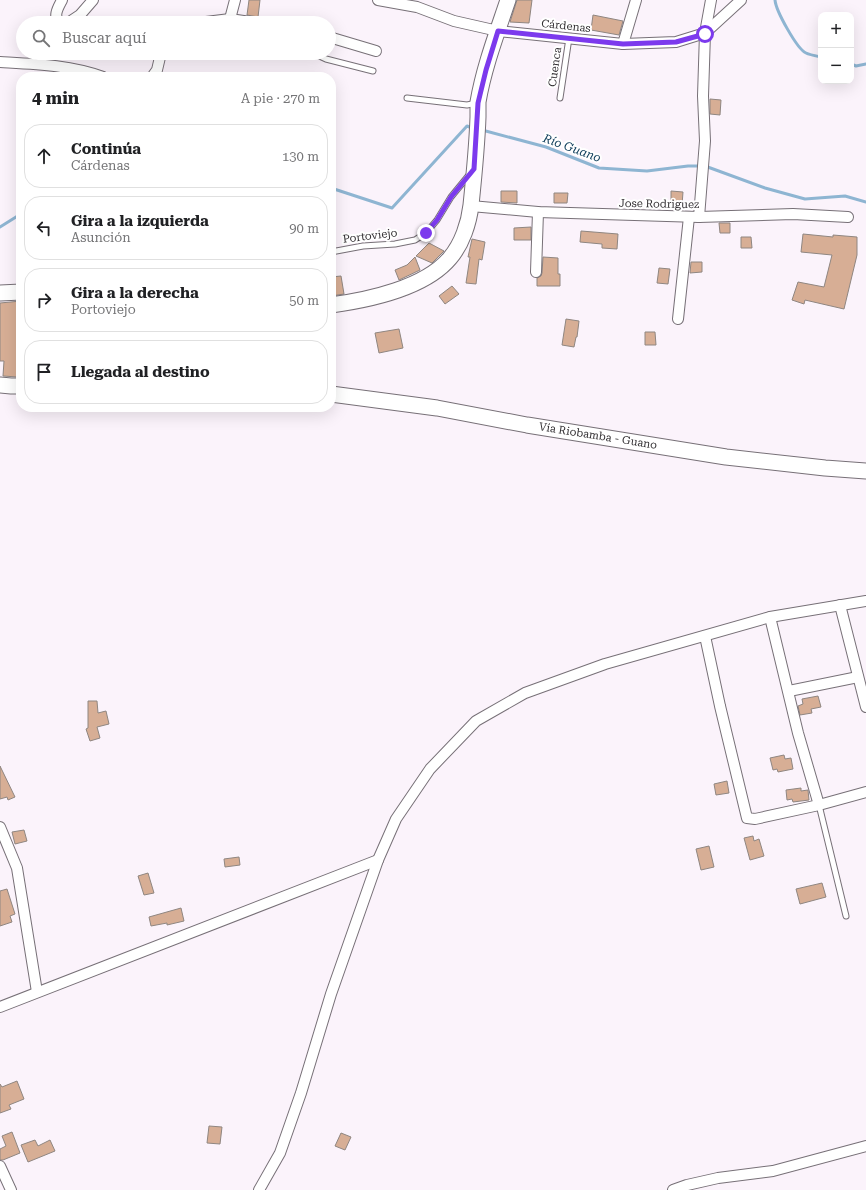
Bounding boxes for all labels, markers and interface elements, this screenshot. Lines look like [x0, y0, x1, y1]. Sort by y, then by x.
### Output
map controls [818, 12, 854, 84]
button: + [818, 12, 854, 48]
search box [16, 16, 336, 60]
street label: Cárdenas [541, 17, 591, 35]
route start [696, 25, 714, 43]
icon: search [30, 27, 52, 49]
text: Buscar aquí [62, 29, 146, 47]
street label: Cuenca [546, 46, 564, 88]
button: − [818, 48, 854, 84]
text: 4 min [32, 88, 79, 108]
text: A pie · 270 m [241, 91, 320, 106]
water label: Río Guano [540, 131, 603, 165]
text: Continúa [71, 140, 141, 158]
icon: ahead [33, 145, 55, 167]
text: 130 m [282, 149, 319, 164]
text: Cárdenas [71, 158, 130, 173]
street label: Jose Rodriguez [619, 197, 699, 211]
text: Gira a la izquierda [71, 212, 209, 230]
icon: left [33, 217, 55, 239]
text: 90 m [289, 221, 319, 236]
route end [417, 224, 435, 242]
street label: Portoviejo [342, 226, 398, 246]
text: Asunción [71, 230, 131, 245]
text: Gira a la derecha [71, 284, 199, 302]
icon: right [33, 289, 55, 311]
text: 50 m [289, 293, 319, 308]
text: Portoviejo [71, 302, 136, 317]
icon: arrive [33, 361, 55, 383]
text: Llegada al destino [71, 363, 210, 381]
street label: Vía Riobamba - Guano [538, 420, 658, 452]

